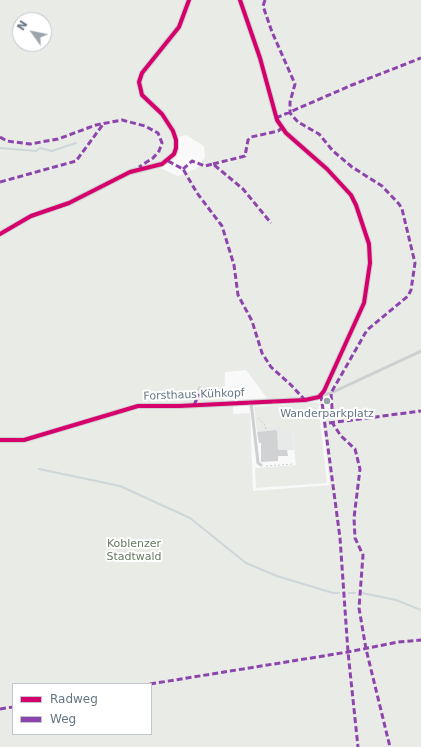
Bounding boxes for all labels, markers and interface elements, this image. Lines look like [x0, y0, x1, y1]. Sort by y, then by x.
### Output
north arrow [12, 12, 52, 52]
text: N [14, 18, 30, 33]
street label: Forsthaus Kühkopf [143, 387, 245, 403]
marker: Wanderparkplatz [322, 396, 332, 406]
place label: Wanderparkplatz [280, 407, 374, 421]
park label: Koblenzer Stadtwald [106, 537, 162, 563]
legend [12, 683, 152, 735]
text: Radweg [50, 692, 98, 706]
text: Weg [50, 712, 76, 726]

